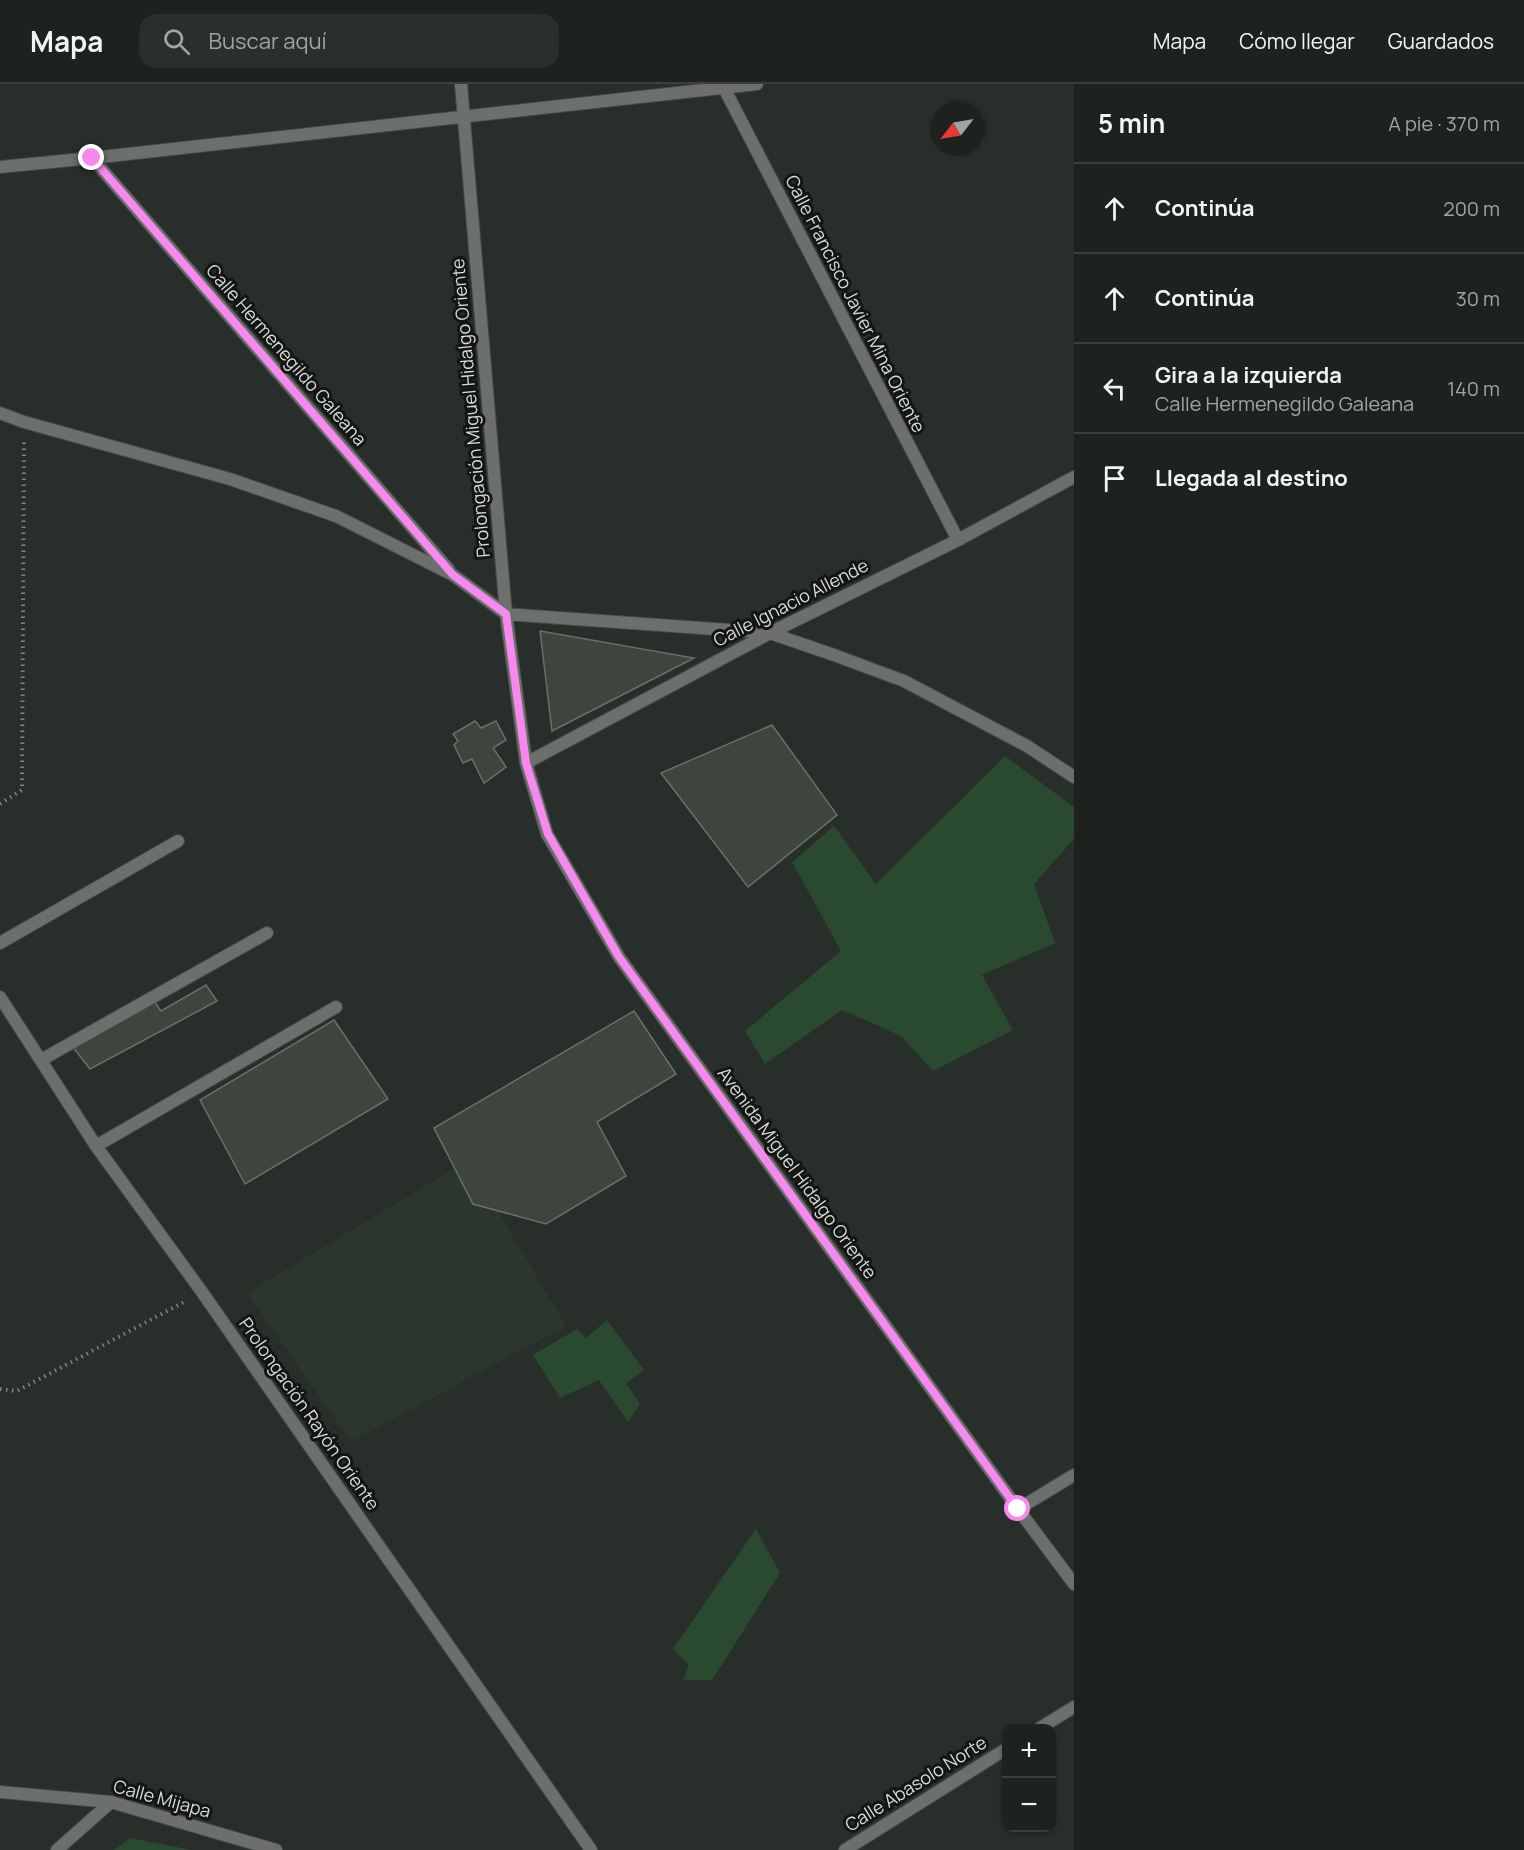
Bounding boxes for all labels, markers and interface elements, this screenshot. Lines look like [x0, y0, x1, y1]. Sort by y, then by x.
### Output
search box [139, 14, 559, 68]
text: Mapa [30, 22, 103, 60]
icon: search [160, 25, 193, 58]
text: Buscar aquí [208, 26, 327, 56]
text: Mapa [1153, 27, 1206, 55]
text: Cómo llegar [1239, 27, 1355, 55]
text: Guardados [1388, 27, 1494, 55]
north arrow [930, 102, 984, 156]
text: 5 min [1098, 105, 1165, 141]
text: A pie · 370 m [1388, 110, 1500, 137]
route end [78, 144, 104, 170]
street label: Calle Francisco Javier Mina Oriente [780, 171, 932, 436]
icon: ahead [1098, 192, 1131, 225]
text: Continúa [1155, 193, 1255, 223]
text: 200 m [1443, 195, 1500, 222]
street label: Calle Hermenegildo Galeana [201, 258, 372, 450]
street label: Prolongación Miguel Hidalgo Oriente [445, 258, 495, 559]
icon: ahead [1098, 282, 1131, 315]
text: Continúa [1155, 283, 1255, 313]
text: 30 m [1456, 285, 1500, 312]
text: Gira a la izquierda [1155, 360, 1342, 390]
icon: left [1098, 372, 1131, 405]
text: 140 m [1447, 375, 1500, 402]
text: Calle Hermenegildo Galeana [1155, 390, 1414, 417]
icon: arrive [1098, 462, 1131, 495]
text: Llegada al destino [1155, 463, 1348, 493]
street label: Calle Ignacio Allende [709, 553, 872, 652]
street label: Avenida Miguel Hidalgo Oriente [713, 1062, 883, 1283]
street label: Prolongación Rayón Oriente [234, 1312, 386, 1514]
route start [1004, 1495, 1030, 1521]
map controls [1002, 1724, 1056, 1832]
button: + [1002, 1724, 1056, 1778]
street label: Calle Abasolo Norte [840, 1730, 991, 1836]
street label: Calle Mijapa [111, 1774, 214, 1823]
button: − [1002, 1778, 1056, 1832]

